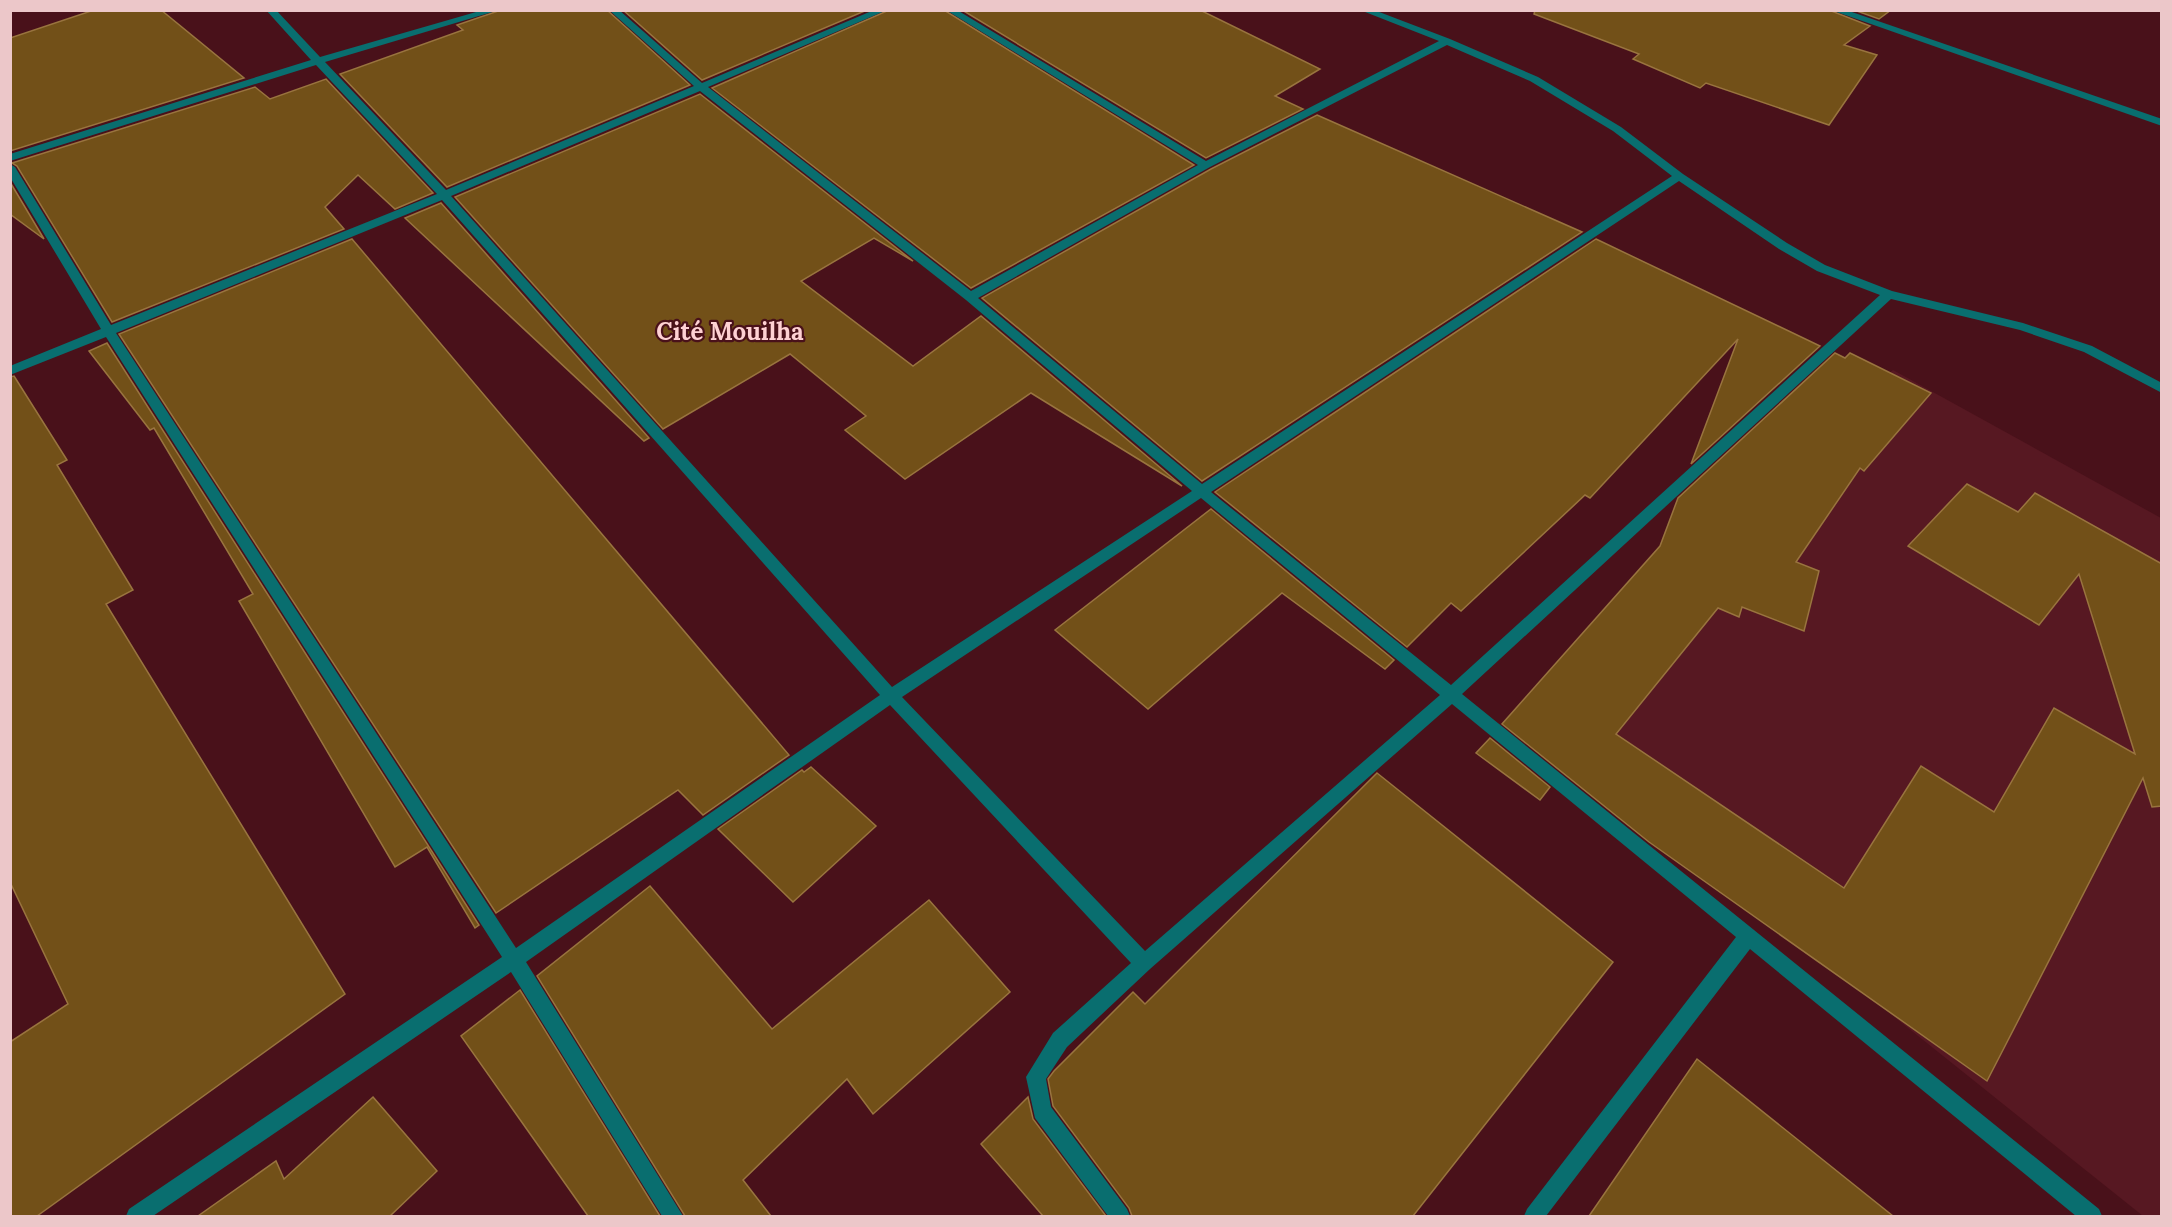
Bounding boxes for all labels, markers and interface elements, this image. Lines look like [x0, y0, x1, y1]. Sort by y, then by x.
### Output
district label: Cité Mouilha [656, 316, 804, 347]

